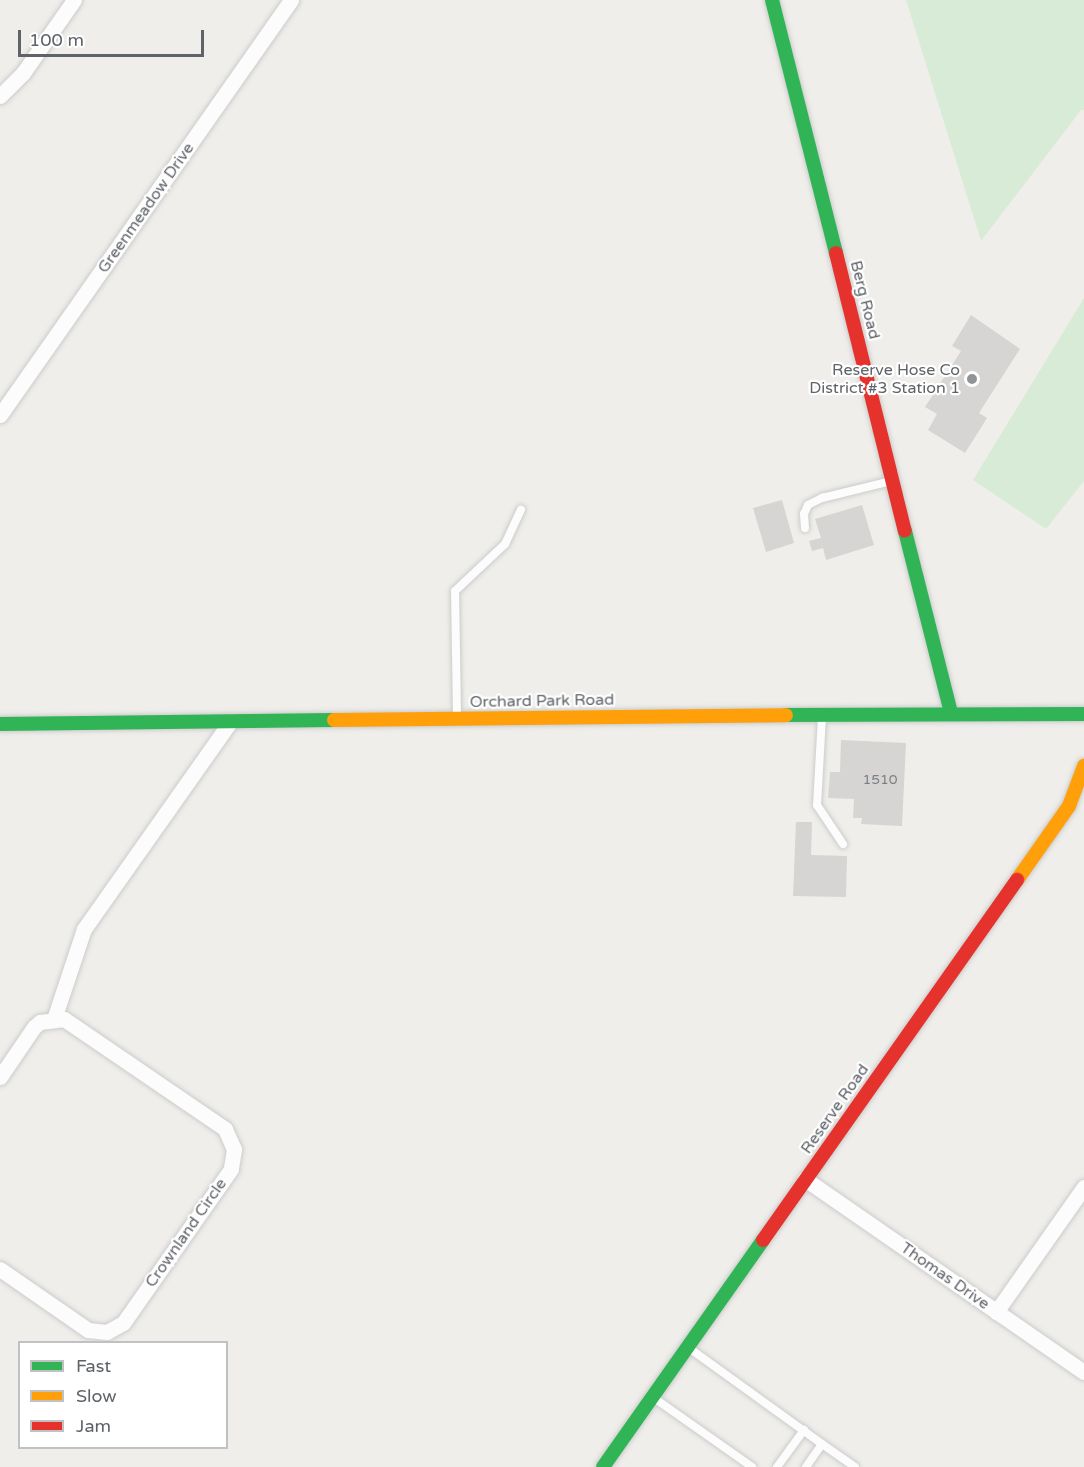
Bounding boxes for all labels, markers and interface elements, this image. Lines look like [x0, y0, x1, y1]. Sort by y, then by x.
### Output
scale bar [21, 18, 207, 56]
text: 100 m [29, 29, 84, 51]
street label: Greenmeadow Drive [94, 139, 198, 277]
street label: Berg Road [846, 259, 884, 341]
place label: Reserve Hose Co District #3 Station 1 [809, 360, 960, 398]
marker: Reserve Hose Co District #3 Station 1 [965, 372, 979, 386]
street label: Orchard Park Road [469, 690, 615, 712]
house number: 1510 [862, 772, 898, 788]
street label: Reserve Road [797, 1060, 873, 1158]
street label: Crownland Circle [141, 1175, 231, 1291]
street label: Thomas Drive [897, 1238, 993, 1314]
legend [18, 1341, 228, 1449]
text: Fast [76, 1355, 111, 1377]
text: Slow [76, 1385, 117, 1407]
text: Jam [76, 1415, 111, 1437]

